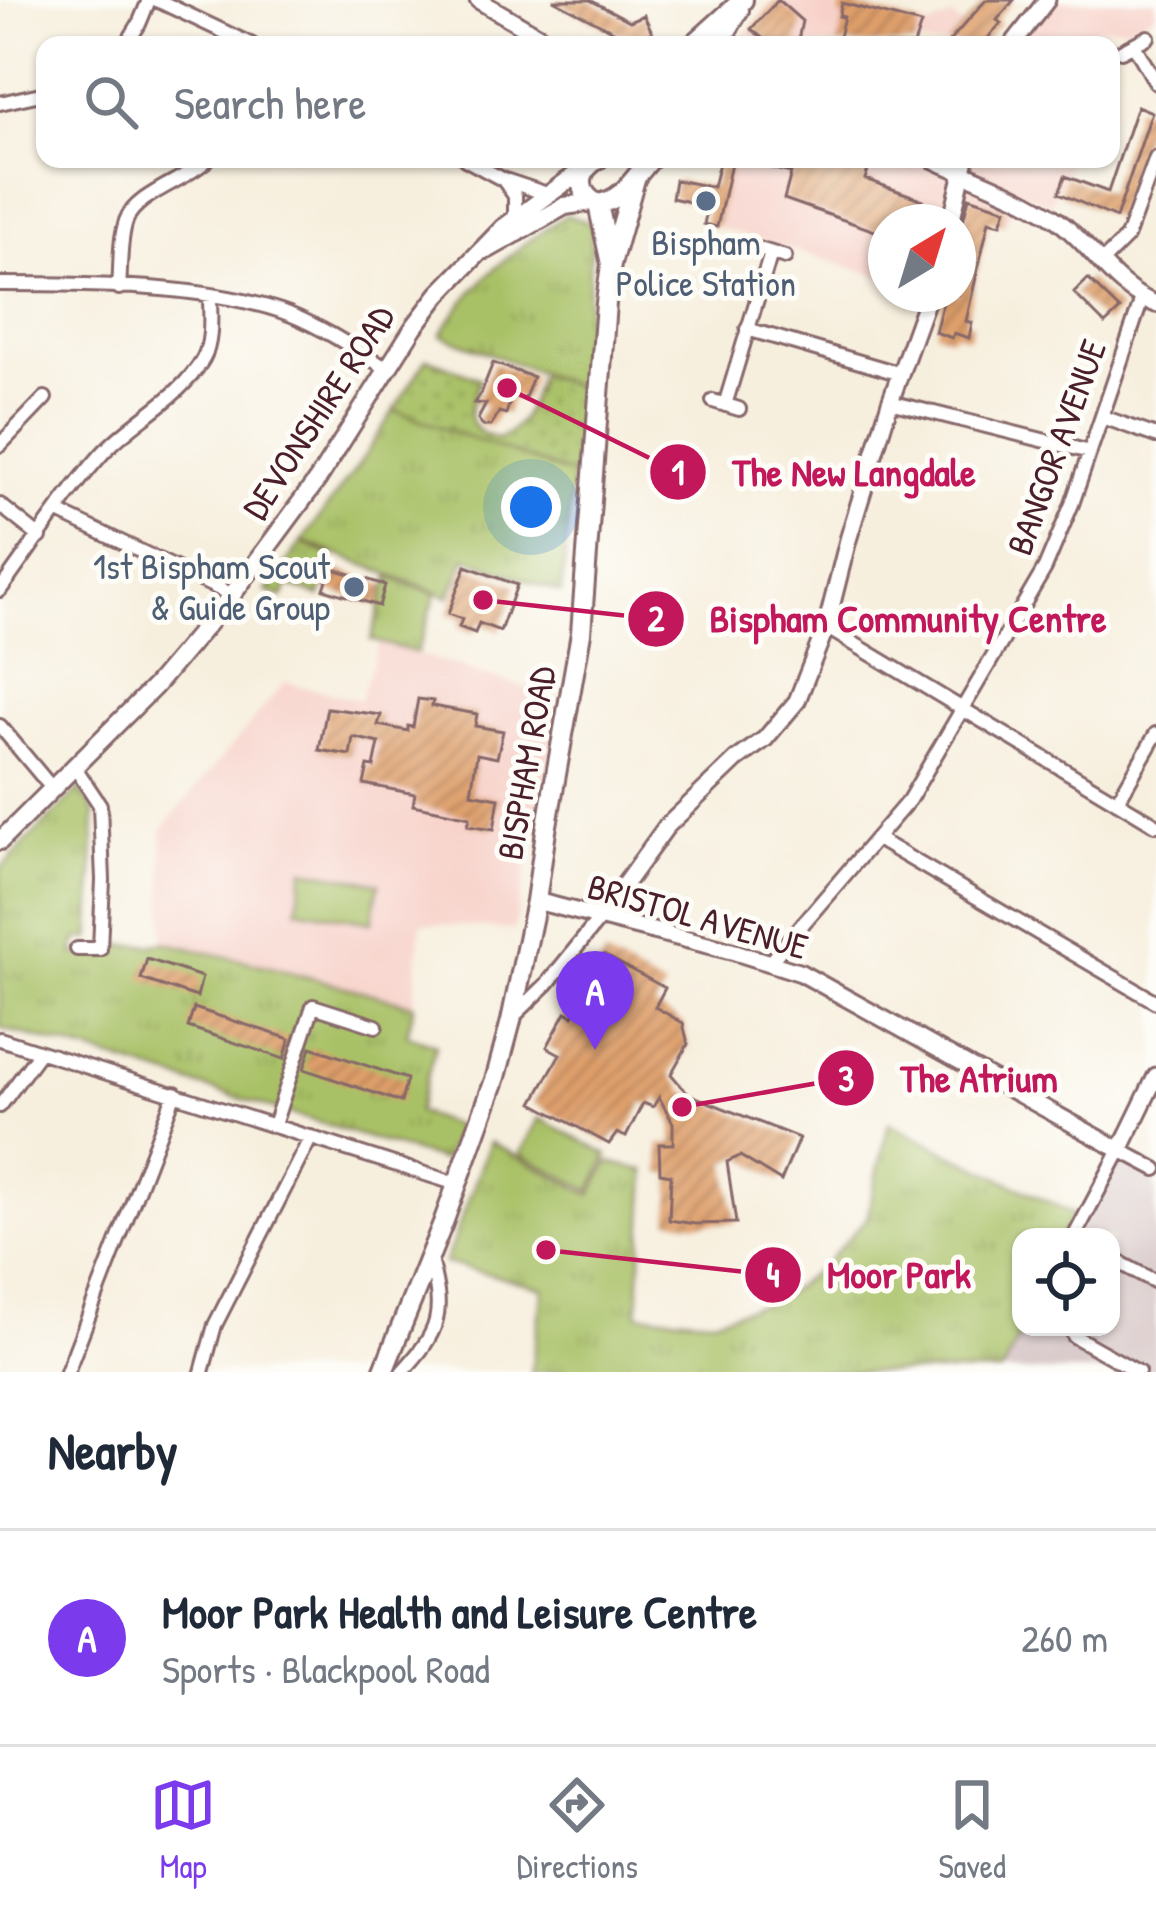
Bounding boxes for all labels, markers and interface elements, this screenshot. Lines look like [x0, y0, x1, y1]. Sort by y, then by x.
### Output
search box [36, 36, 1120, 168]
icon: search [78, 69, 144, 135]
text: Search here [174, 72, 366, 133]
marker: Bispham Police Station [693, 188, 719, 214]
north arrow [868, 204, 976, 312]
place label: Bispham Police Station [616, 217, 796, 307]
street label: DEVONSHIRE ROAD [230, 295, 405, 528]
street label: BANGOR AVENUE [994, 332, 1117, 561]
callout: The New Langdale [648, 435, 1000, 510]
text: The New Langdale [731, 445, 976, 499]
text: 1 [671, 447, 685, 496]
your location [501, 477, 561, 537]
place label: 1st Bispham Scout & Guide Group [93, 541, 331, 631]
marker: 1st Bispham Scout & Guide Group [341, 574, 367, 600]
callout: Bispham Community Centre [626, 581, 1131, 656]
text: Bispham Community Centre [710, 591, 1107, 645]
text: 2 [648, 593, 665, 642]
street label: BISPHAM ROAD [484, 662, 567, 864]
street label: BRISTOL AVENUE [582, 861, 814, 970]
pin: A [556, 951, 634, 1050]
callout: The Atrium [816, 1041, 1082, 1116]
text: The Atrium [899, 1051, 1058, 1104]
text: 3 [838, 1053, 854, 1102]
map controls [1012, 1228, 1120, 1336]
button: locate [1012, 1228, 1120, 1336]
callout: Moor Park [743, 1237, 995, 1312]
text: Moor Park [827, 1247, 972, 1300]
text: 4 [766, 1249, 780, 1298]
text: Nearby [48, 1416, 178, 1485]
text: Moor Park Health and Leisure Centre [162, 1581, 757, 1642]
text: A [77, 1611, 97, 1664]
text: 260 m [1021, 1611, 1108, 1664]
text: Sports · Blackpool Road [162, 1642, 490, 1695]
tab: Map [150, 1772, 216, 1888]
tab: Directions [517, 1772, 638, 1888]
tab: Saved [938, 1772, 1006, 1888]

